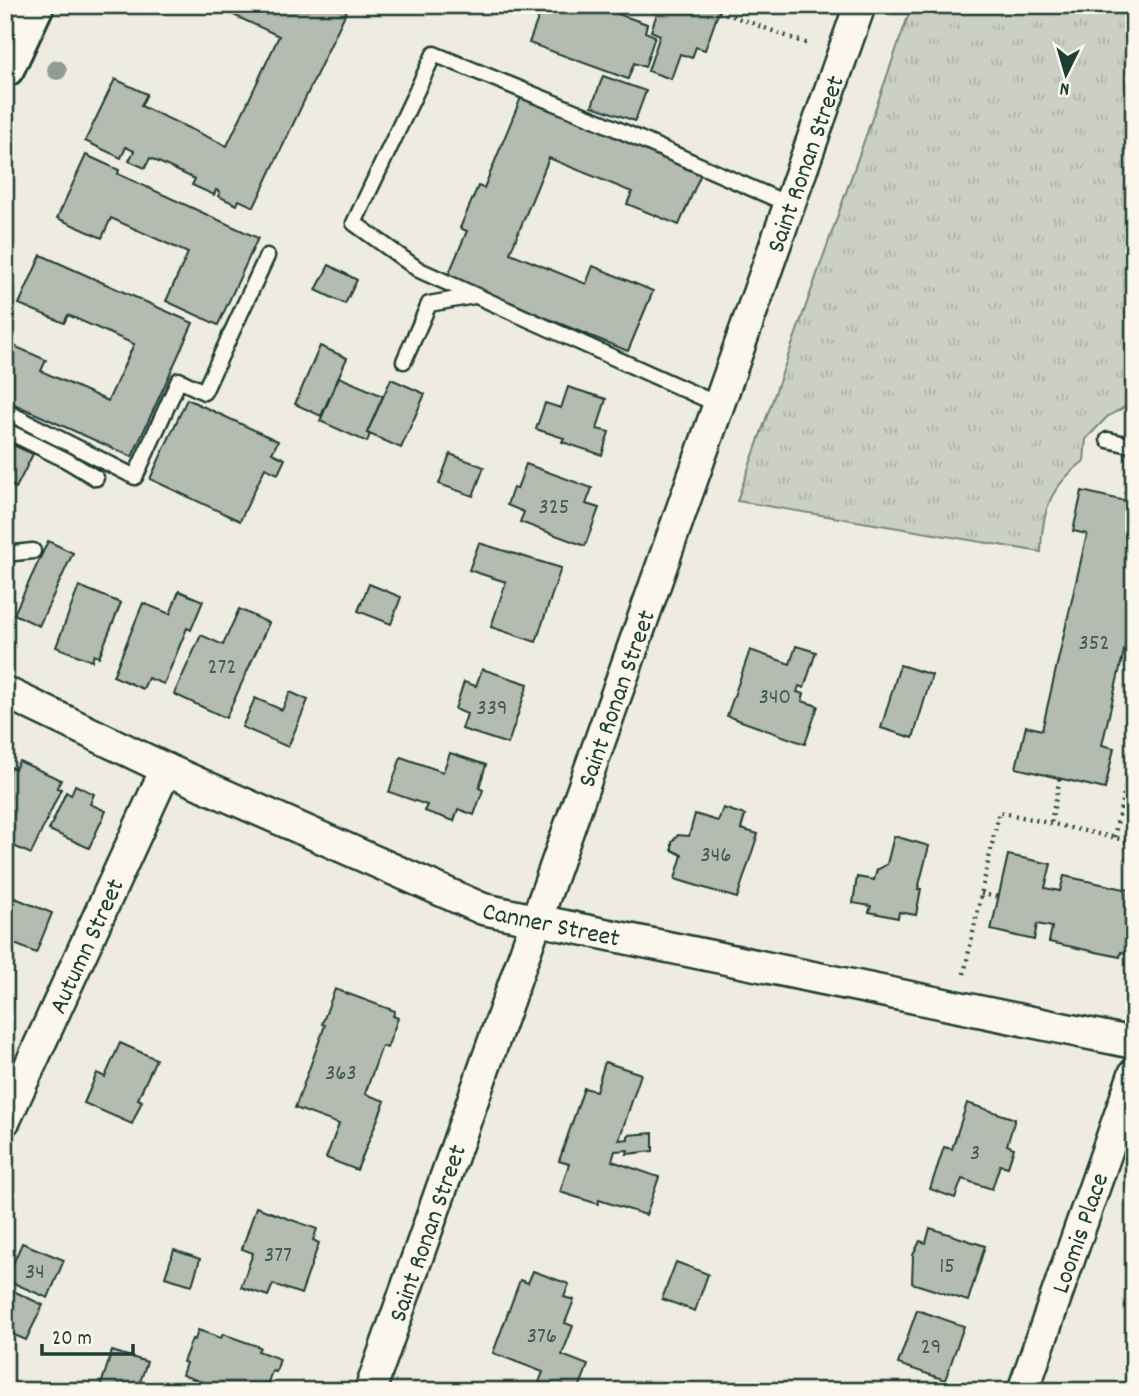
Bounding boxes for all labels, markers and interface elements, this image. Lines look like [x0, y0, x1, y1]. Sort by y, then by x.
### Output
north arrow [1030, 38, 1100, 108]
street label: Saint Ronan Street [759, 71, 856, 258]
text: N [1059, 74, 1071, 101]
house number: 325 [539, 492, 569, 525]
street label: Saint Ronan Street [570, 605, 667, 793]
house number: 352 [1079, 628, 1109, 661]
house number: 272 [208, 652, 236, 685]
house number: 340 [759, 682, 791, 715]
house number: 339 [477, 693, 507, 726]
house number: 346 [700, 840, 732, 873]
street label: Autumn Street [41, 873, 136, 1021]
street label: Canner Street [479, 894, 623, 959]
house number: 363 [325, 1058, 357, 1091]
house number: 3 [970, 1138, 980, 1171]
street label: Saint Ronan Street [381, 1140, 478, 1327]
street label: Loomis Place [1044, 1168, 1120, 1299]
house number: 377 [264, 1240, 292, 1273]
house number: 15 [939, 1251, 955, 1284]
house number: 34 [25, 1257, 45, 1290]
scale bar [42, 1312, 133, 1356]
house number: 376 [527, 1321, 557, 1354]
text: 20 m [52, 1325, 92, 1355]
house number: 29 [921, 1332, 941, 1365]

